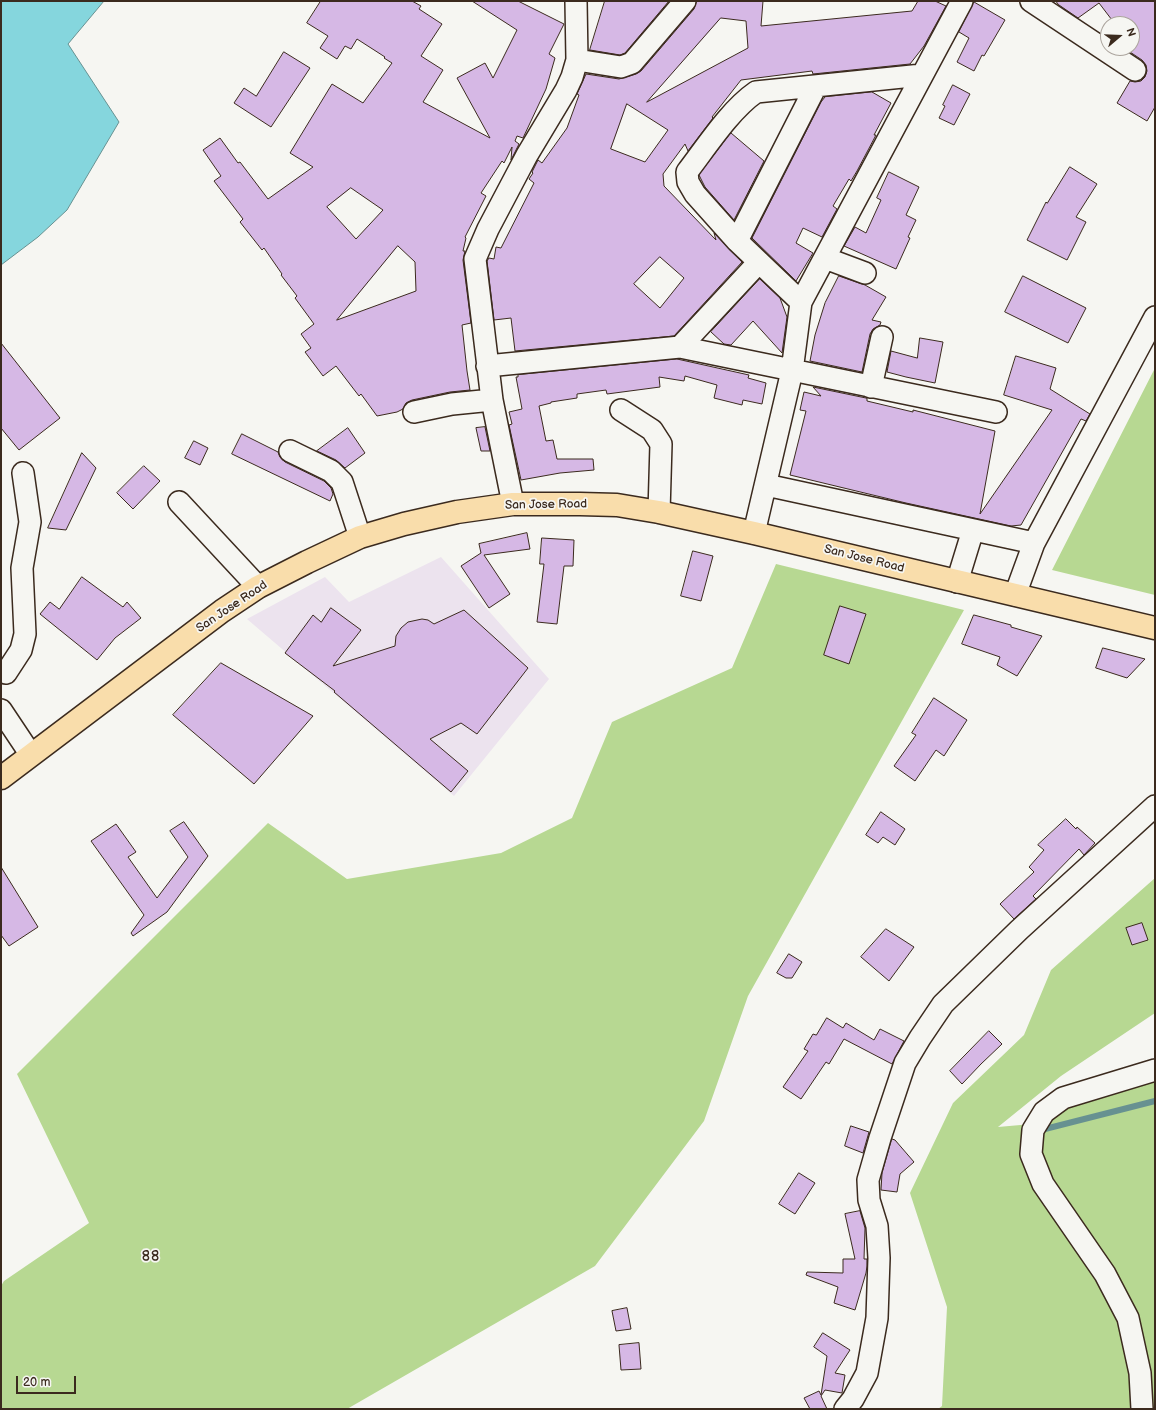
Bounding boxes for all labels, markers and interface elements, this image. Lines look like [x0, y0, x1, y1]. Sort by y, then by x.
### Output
north arrow [1100, 16, 1140, 56]
text: N [1123, 26, 1138, 38]
street label: San Jose Road [505, 497, 587, 513]
street label: San Jose Road [822, 542, 906, 576]
street label: San Jose Road [194, 578, 270, 636]
district label: 88 [142, 1249, 160, 1265]
scale bar [18, 1368, 78, 1394]
text: 20 m [23, 1375, 50, 1390]

